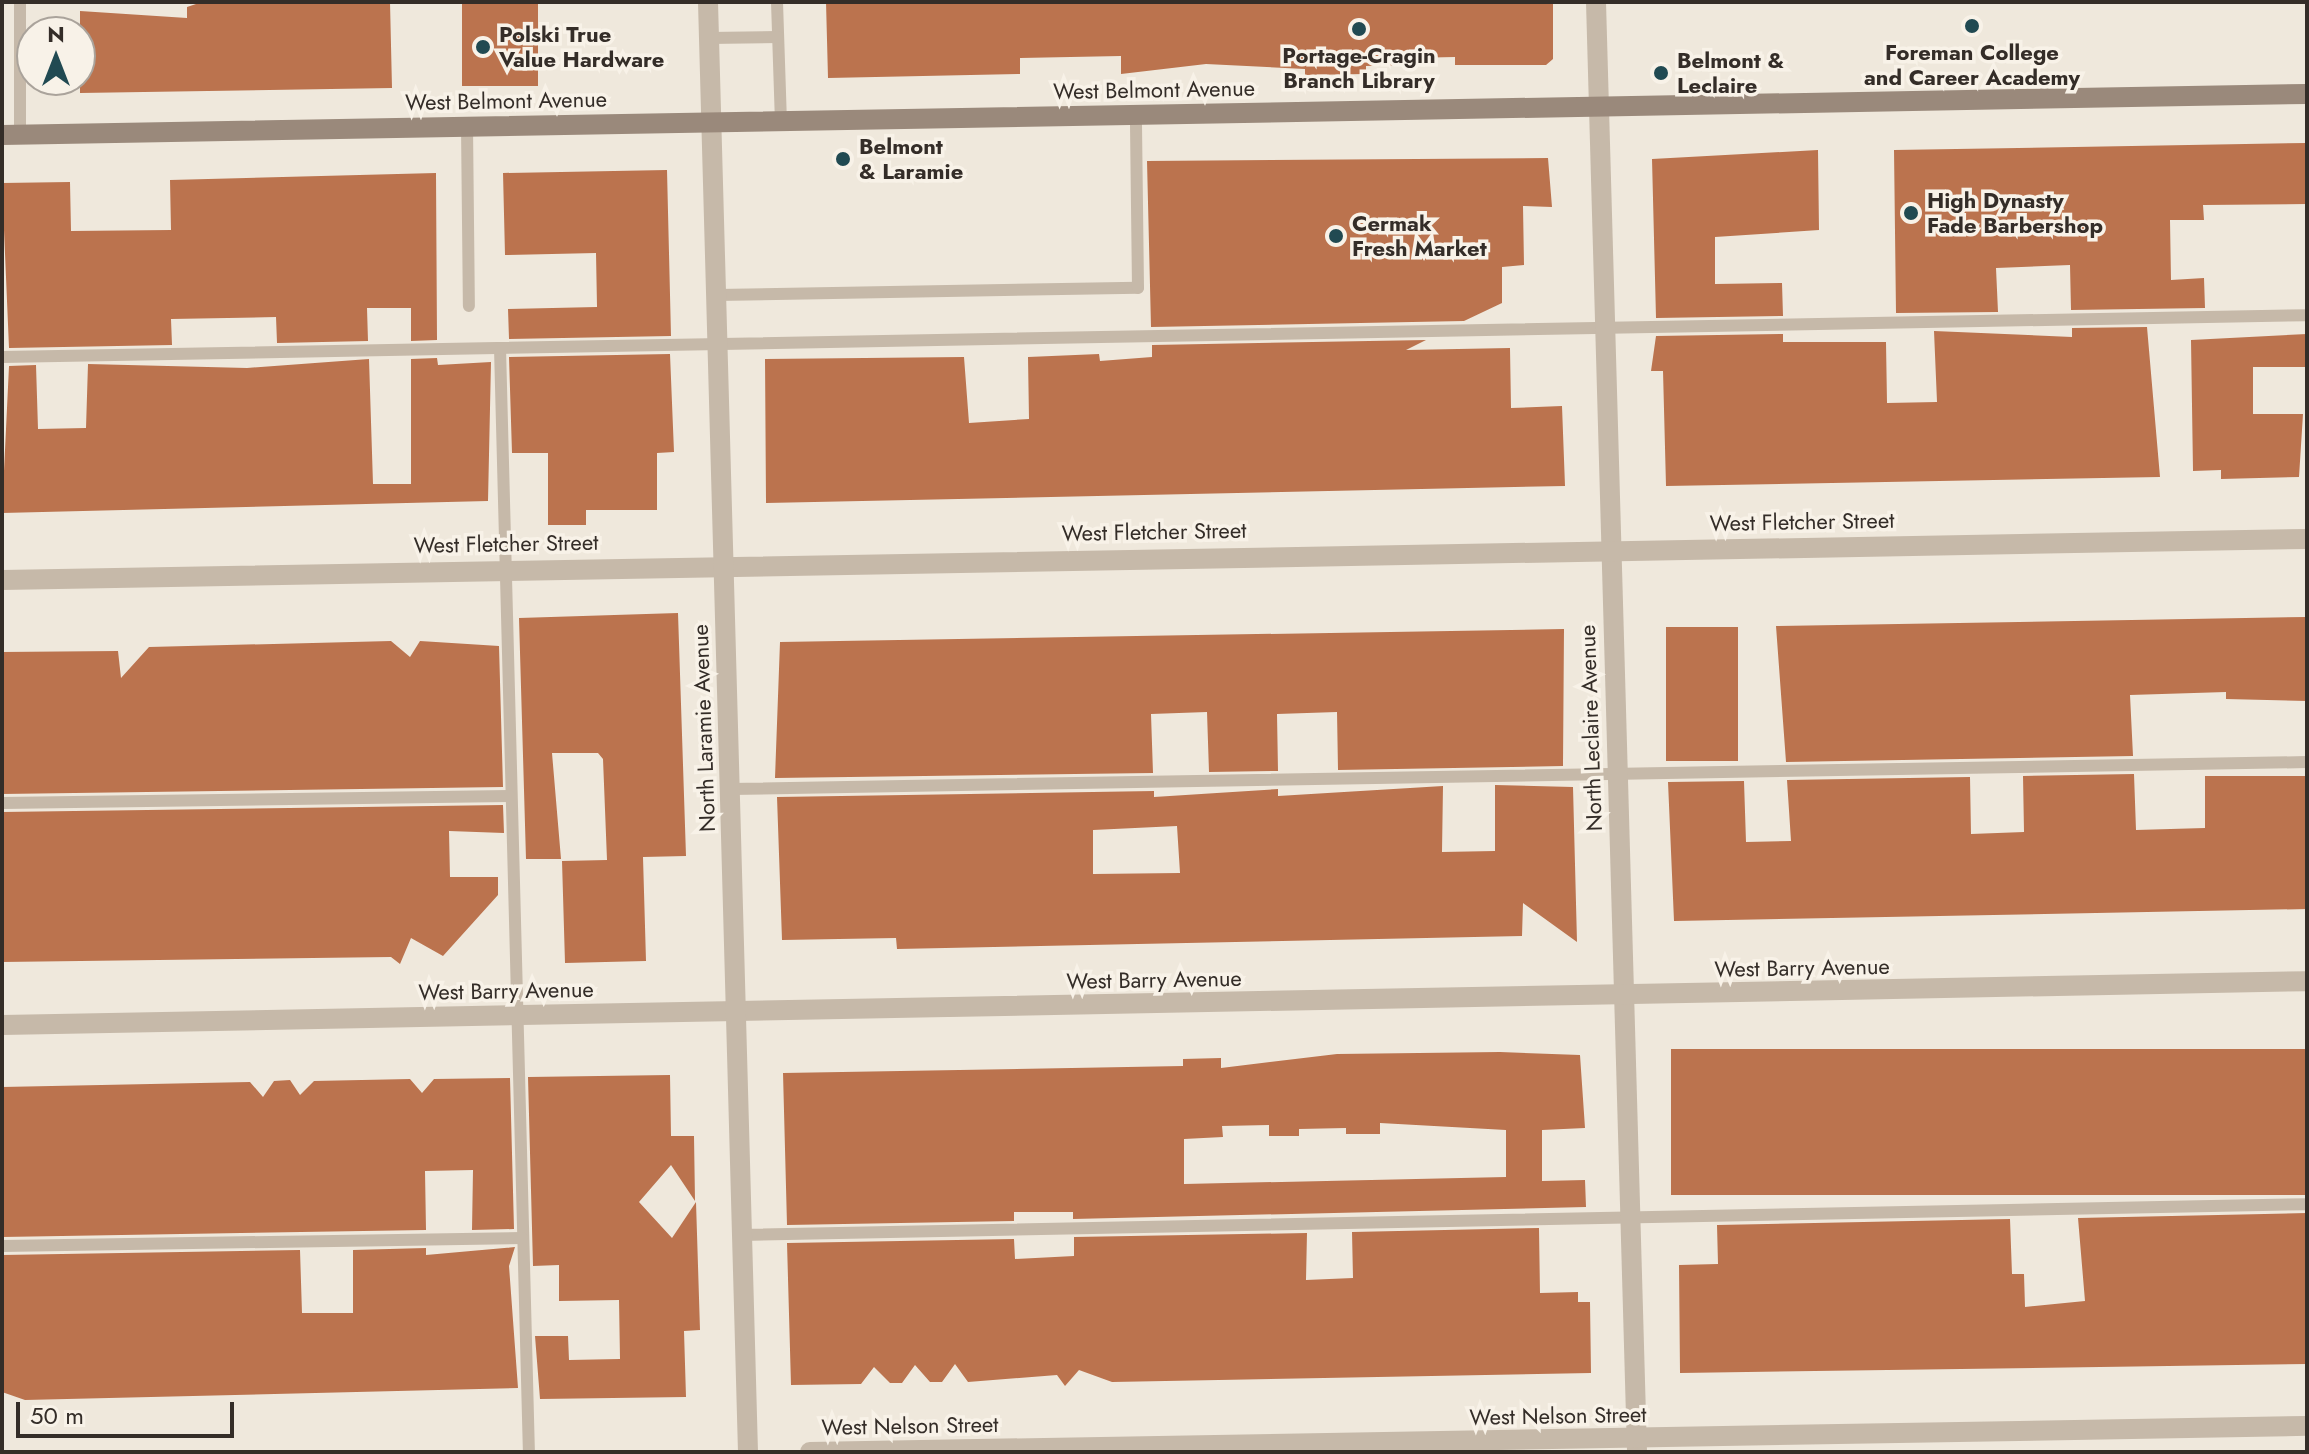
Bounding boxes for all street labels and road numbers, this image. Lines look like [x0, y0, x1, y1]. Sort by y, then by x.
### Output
street label: West Belmont Avenue [1053, 75, 1255, 105]
street label: West Belmont Avenue [405, 86, 607, 116]
street label: West Fletcher Street [1709, 507, 1895, 537]
street label: West Fletcher Street [1061, 517, 1247, 547]
street label: West Fletcher Street [413, 529, 599, 559]
street label: North Laramie Avenue [687, 624, 721, 832]
street label: North Leclaire Avenue [1574, 624, 1608, 832]
street label: West Barry Avenue [1714, 953, 1890, 983]
street label: West Barry Avenue [1066, 965, 1242, 995]
street label: West Barry Avenue [418, 976, 594, 1006]
street label: West Nelson Street [1469, 1401, 1647, 1431]
street label: West Nelson Street [821, 1411, 999, 1441]

